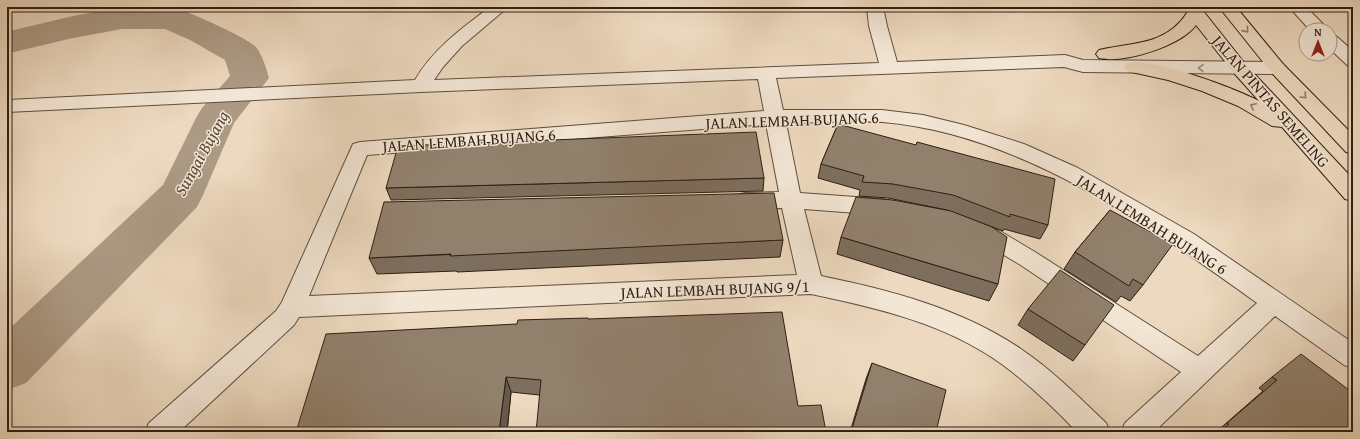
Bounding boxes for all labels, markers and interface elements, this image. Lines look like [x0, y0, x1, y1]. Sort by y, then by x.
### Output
north arrow [1298, 22, 1338, 62]
one-way arrow [1241, 26, 1248, 33]
street label: JALAN PINTAS SEMELING [1208, 31, 1334, 171]
one-way arrow [1198, 64, 1204, 72]
one-way arrow [1300, 91, 1307, 99]
one-way arrow [1250, 103, 1257, 111]
street label: JALAN LEMBAH BUJANG 6 [703, 105, 879, 135]
water label: Sungai Bujang [167, 106, 235, 200]
street label: JALAN LEMBAH BUJANG 6 [380, 122, 557, 158]
street label: JALAN LEMBAH BUJANG 6 [1070, 167, 1232, 280]
street label: JALAN LEMBAH BUJANG 9/1 [618, 274, 810, 304]

